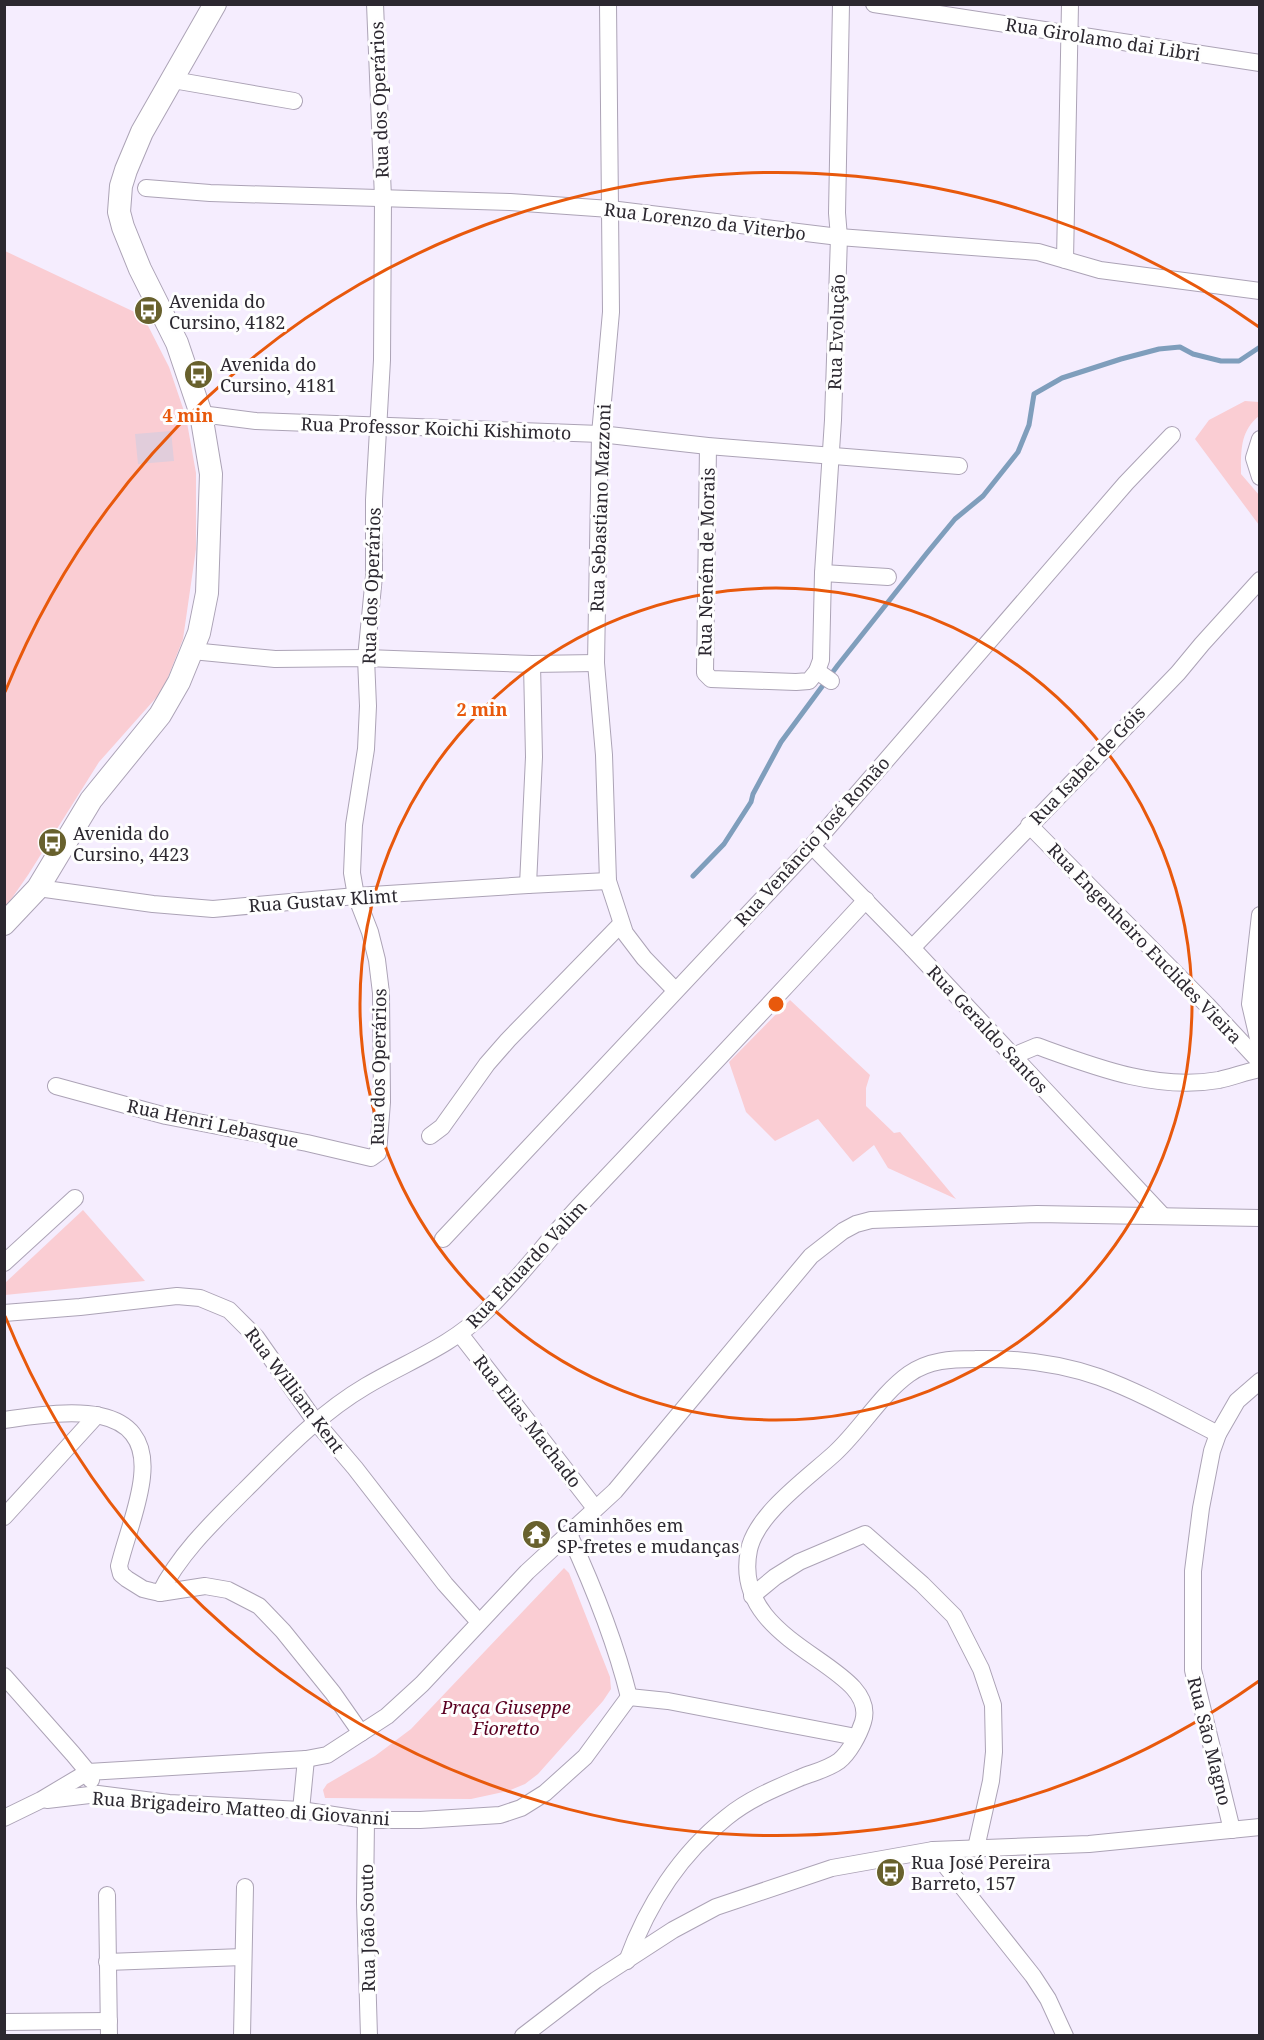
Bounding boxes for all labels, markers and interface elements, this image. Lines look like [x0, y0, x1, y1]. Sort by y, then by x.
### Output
street label: Rua Girolamo dai Libri [1004, 12, 1202, 66]
street label: Rua dos Operários [364, 21, 394, 179]
street label: Rua Lorenzo da Viterbo [603, 197, 807, 245]
street label: Rua Evolução [822, 273, 850, 391]
place label: Avenida do Cursino, 4182 [169, 289, 285, 334]
bus stop icon: Avenida do Cursino, 4182 [132, 295, 164, 327]
place label: Avenida do Cursino, 4181 [220, 352, 336, 397]
bus stop icon: Avenida do Cursino, 4181 [183, 358, 215, 390]
text: 4 min [163, 403, 213, 427]
street label: Rua Sebastiano Mazzoni [584, 403, 616, 613]
street label: Rua Professor Koichi Kishimoto [300, 411, 572, 445]
street label: Rua Neném de Morais [692, 467, 720, 657]
street label: Rua dos Operários [356, 507, 386, 665]
text: 2 min [457, 697, 507, 721]
street label: Rua Isabel de Góis [1024, 700, 1150, 830]
street label: Rua Venâncio José Romão [729, 751, 895, 931]
place label: Avenida do Cursino, 4423 [73, 821, 189, 866]
bus stop icon: Avenida do Cursino, 4423 [36, 827, 68, 859]
street label: Rua Engenheiro Euclides Vieira [1043, 838, 1247, 1048]
street label: Rua Gustav Klimt [248, 883, 398, 917]
street label: Rua Geraldo Santos [922, 960, 1054, 1098]
street label: Rua dos Operários [365, 988, 391, 1146]
centre of rings [766, 994, 786, 1014]
street label: Rua Henri Lebasque [125, 1093, 301, 1153]
street label: Rua Eduardo Valim [461, 1195, 591, 1333]
street label: Rua William Kent [240, 1322, 350, 1458]
street label: Rua Elias Machado [469, 1350, 587, 1492]
place label: Caminhões em SP-fretes e mudanças [557, 1513, 739, 1558]
temple icon: Caminhões em SP-fretes e mudanças [520, 1519, 552, 1551]
street label: Rua São Magno [1182, 1674, 1238, 1808]
park label: Praça Giuseppe Fioretto [440, 1695, 571, 1740]
street label: Rua Brigadeiro Matteo di Giovanni [91, 1786, 391, 1830]
place label: Rua José Pereira Barreto, 157 [911, 1850, 1051, 1895]
bus stop icon: Rua José Pereira Barreto, 157 [874, 1856, 906, 1888]
street label: Rua João Souto [354, 1864, 380, 1992]

